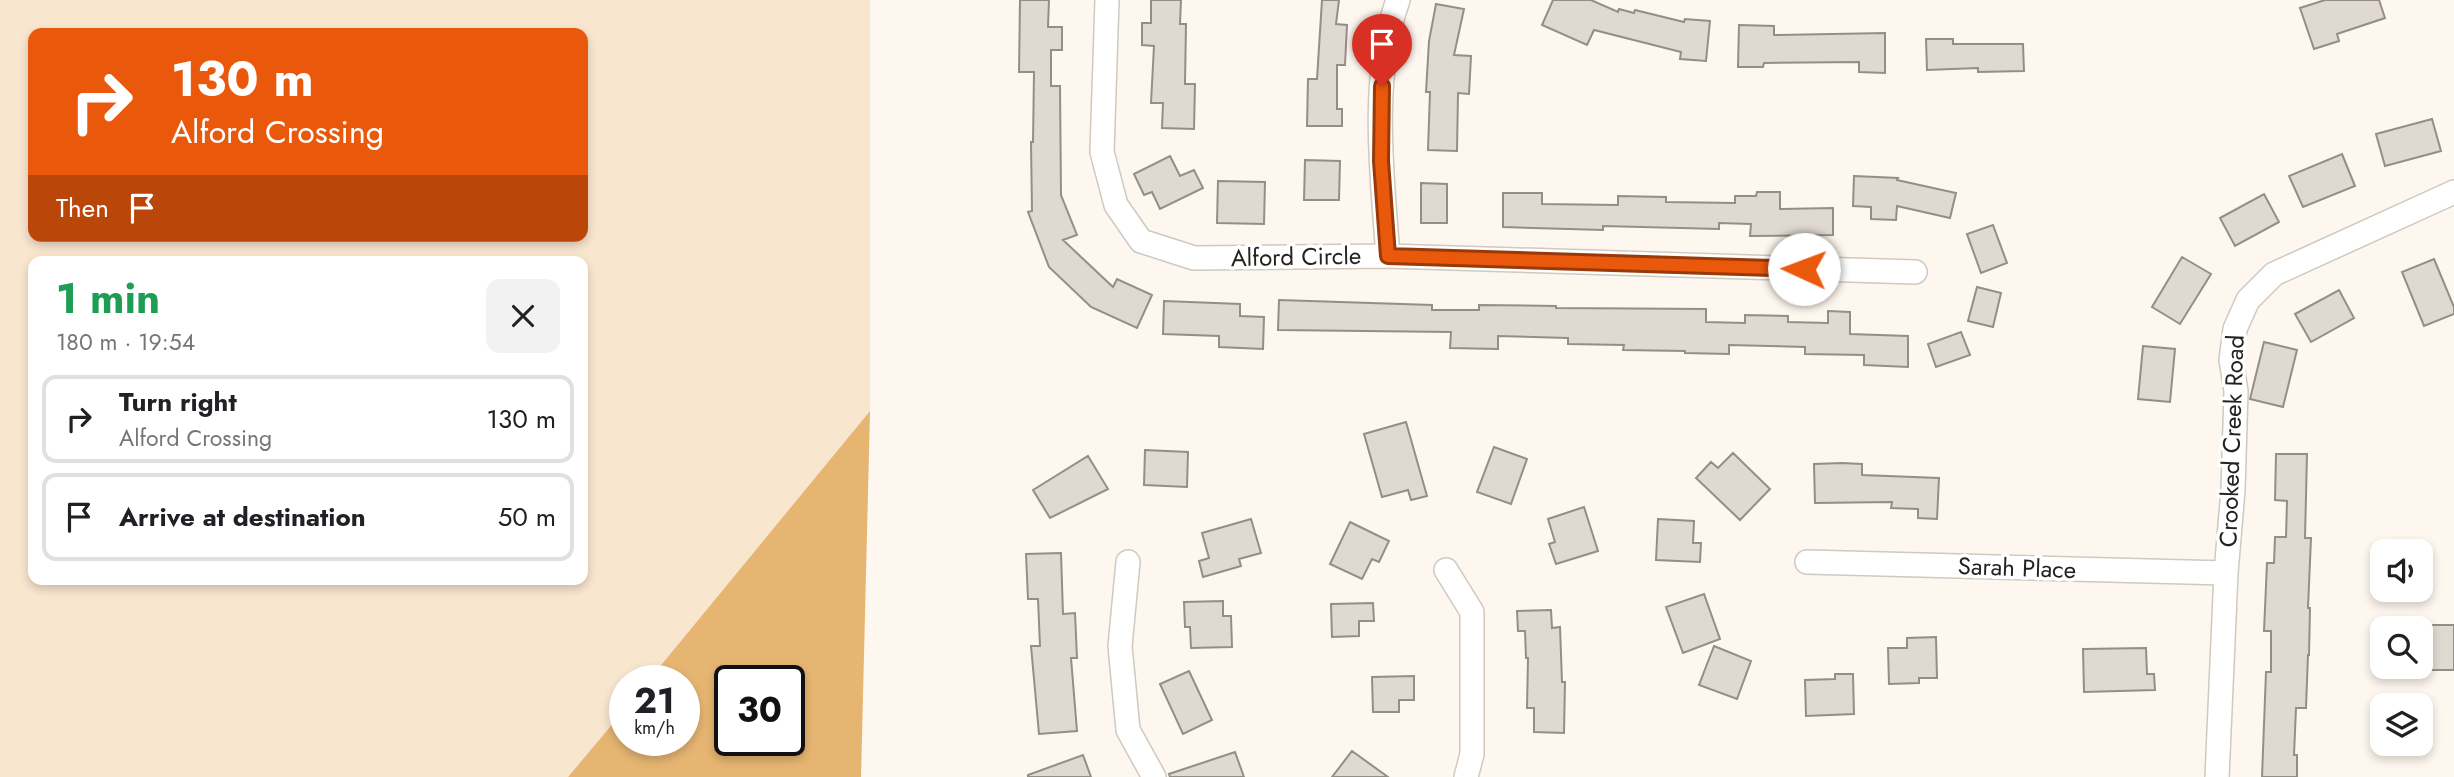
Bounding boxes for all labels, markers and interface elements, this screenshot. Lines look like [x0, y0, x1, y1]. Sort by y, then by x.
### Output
pin [1352, 14, 1412, 86]
icon: arrive [1363, 25, 1401, 63]
text: 130 m [171, 44, 314, 114]
icon: right [56, 56, 147, 147]
text: Alford Crossing [171, 109, 384, 155]
text: Then [56, 189, 109, 227]
icon: arrive [123, 189, 161, 227]
position arrow [1767, 232, 1841, 306]
street label: Alford Circle [1231, 238, 1361, 275]
text: 1 min [56, 268, 160, 329]
button: close [486, 279, 560, 353]
text: 180 m · 19:54 [56, 325, 195, 359]
street label: Crooked Creek Road [2210, 334, 2253, 548]
text: Turn right [119, 383, 237, 421]
icon: right [60, 400, 98, 438]
text: 130 m [486, 400, 556, 438]
text: Alford Crossing [119, 421, 272, 455]
icon: arrive [60, 498, 98, 536]
text: Arrive at destination [119, 498, 366, 536]
text: 50 m [498, 498, 556, 536]
map controls [2370, 539, 2433, 756]
button: sound [2370, 539, 2433, 602]
street label: Sarah Place [1957, 548, 2077, 587]
button: search [2370, 616, 2433, 679]
speed limit sign: 30 [714, 665, 805, 756]
text: 21 [634, 676, 675, 726]
button: layers [2370, 693, 2433, 756]
text: km/h [634, 715, 675, 741]

